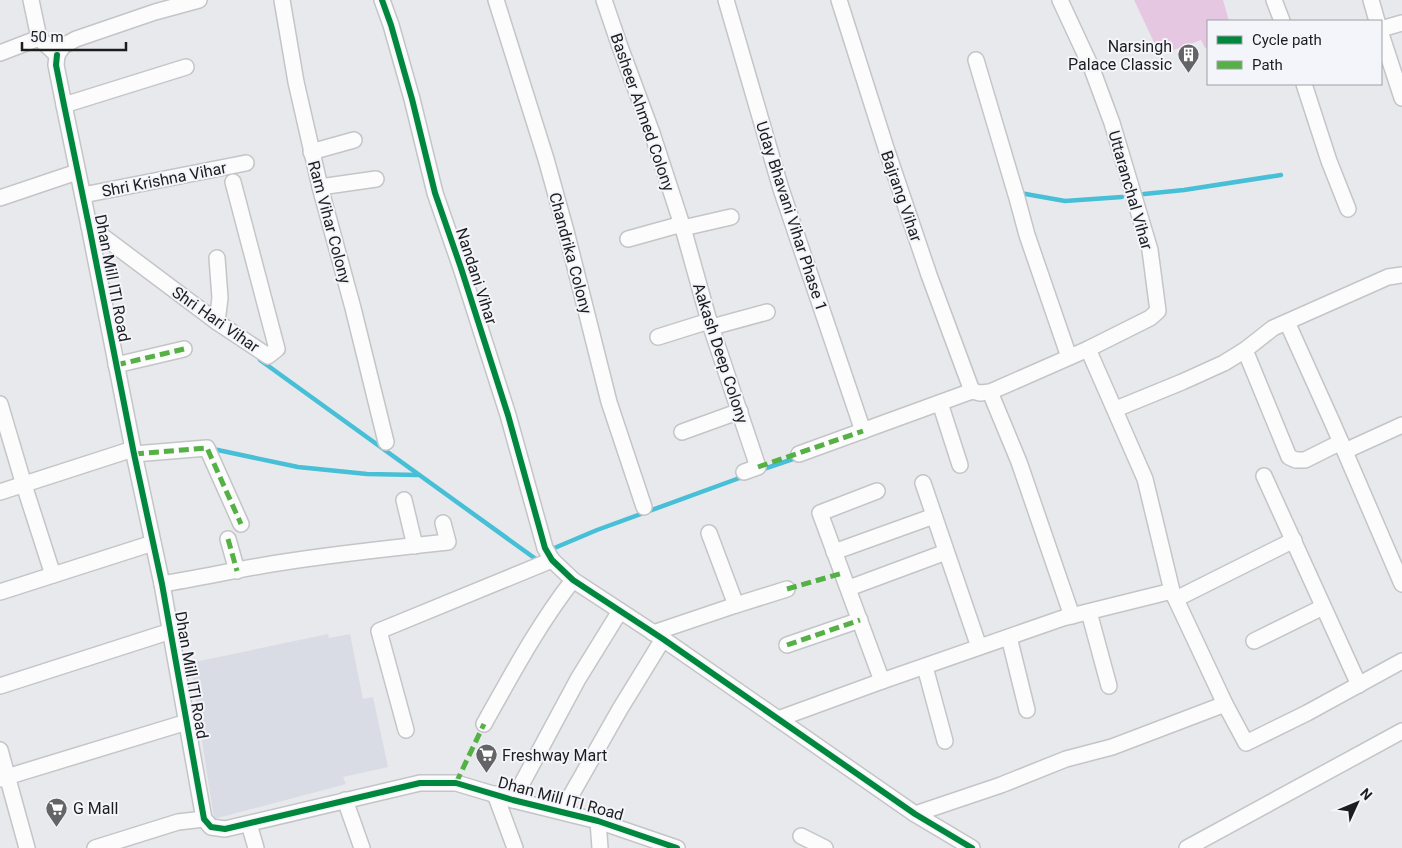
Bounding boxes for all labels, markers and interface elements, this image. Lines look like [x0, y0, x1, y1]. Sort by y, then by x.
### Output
scale bar [22, 20, 126, 52]
legend [1207, 20, 1382, 85]
text: 50 m [30, 28, 64, 46]
street label: Basheer Ahmed Colony [607, 31, 679, 194]
text: Cycle path [1252, 31, 1322, 49]
place label: Narsingh Palace Classic [1068, 37, 1172, 74]
building icon: Narsingh Palace Classic [1176, 43, 1200, 74]
text: Path [1252, 56, 1283, 74]
street label: Uday Bhavani Vihar Phase 1 [752, 119, 831, 313]
street label: Uttaranchal Vihar [1104, 128, 1157, 252]
street label: Bajrang Vihar [877, 148, 926, 245]
street label: Shri Krishna Vihar [100, 158, 229, 201]
street label: Ram Vihar Colony [304, 159, 355, 286]
street label: Chandrika Colony [545, 190, 596, 316]
street label: Dhan Mill ITI Road [91, 213, 134, 343]
street label: Nandani Vihar [452, 225, 501, 327]
street label: Aakash Deep Colony [689, 281, 752, 426]
street label: Shri Hari Vihar [168, 282, 263, 357]
street label: Dhan Mill ITI Road [171, 610, 212, 740]
supermarket icon: Freshway Mart [474, 743, 498, 774]
place label: Freshway Mart [502, 746, 607, 765]
street label: Dhan Mill ITI Road [496, 773, 626, 824]
north arrow [1332, 778, 1382, 828]
text: N [1357, 785, 1376, 803]
supermarket icon: G Mall [45, 796, 69, 827]
place label: G Mall [73, 799, 118, 818]

